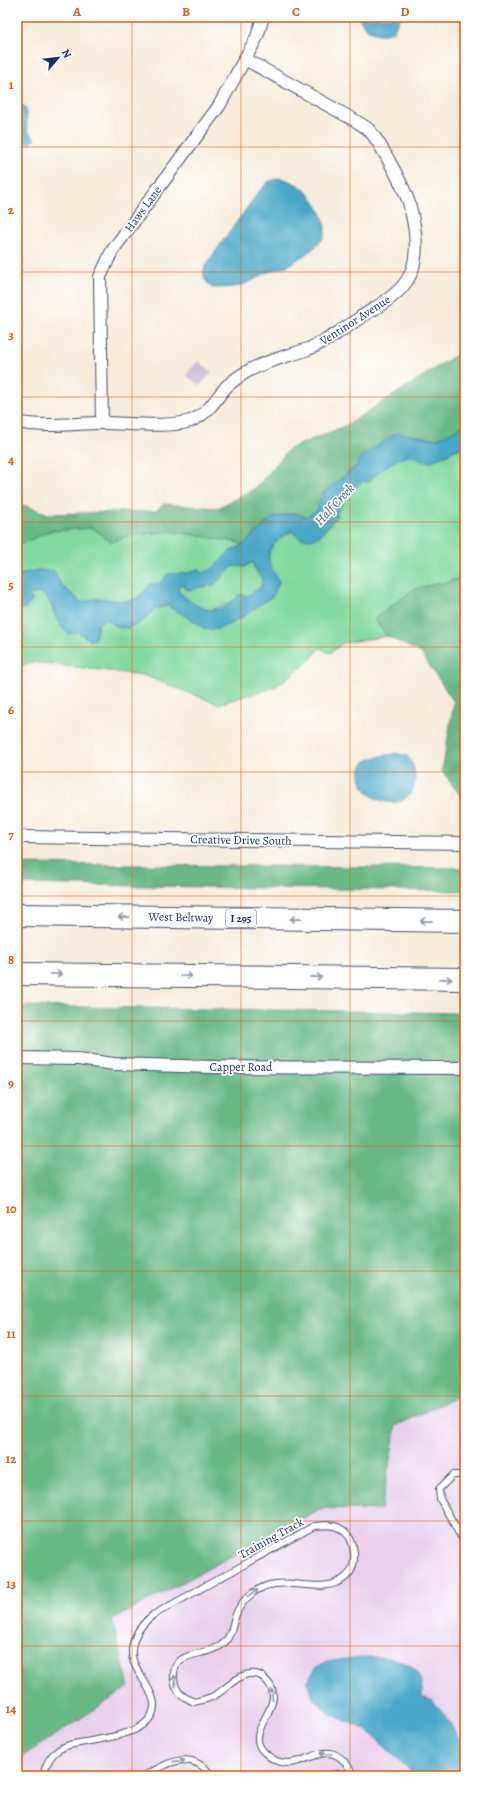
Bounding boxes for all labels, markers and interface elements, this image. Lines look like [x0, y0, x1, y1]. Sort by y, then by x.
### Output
text: A [72, 3, 82, 20]
text: B [182, 3, 190, 20]
text: C [292, 3, 300, 20]
text: D [400, 3, 410, 20]
north arrow [38, 38, 78, 78]
text: N [58, 46, 75, 61]
text: 1 [9, 76, 14, 93]
street label: Haws Lane [121, 183, 165, 235]
text: 2 [8, 201, 15, 218]
street label: Ventinor Avenue [316, 291, 393, 349]
text: 3 [8, 326, 14, 343]
text: 4 [8, 451, 14, 468]
water label: Half Creek [311, 480, 358, 529]
text: 5 [8, 576, 14, 593]
text: 6 [8, 701, 14, 718]
text: 7 [8, 826, 14, 843]
street label: Creative Drive South [190, 831, 292, 849]
street label: West Beltway [147, 908, 214, 926]
road number: I 295 [226, 909, 256, 927]
one-way arrow [118, 913, 131, 921]
one-way arrow [290, 915, 303, 923]
one-way arrow [420, 917, 433, 925]
text: 8 [8, 951, 14, 968]
one-way arrow [49, 970, 62, 978]
one-way arrow [179, 972, 192, 980]
one-way arrow [309, 974, 322, 981]
one-way arrow [439, 975, 452, 983]
street label: Capper Road [209, 1059, 273, 1075]
text: 9 [8, 1075, 14, 1092]
text: 10 [5, 1200, 17, 1217]
text: 11 [6, 1325, 16, 1342]
text: 12 [6, 1450, 17, 1467]
street label: Training Track [236, 1514, 306, 1562]
text: 13 [6, 1575, 17, 1592]
one-way arrow [248, 1589, 259, 1597]
one-way arrow [171, 1674, 178, 1687]
one-way arrow [269, 1688, 276, 1701]
text: 14 [6, 1700, 16, 1717]
one-way arrow [320, 1750, 333, 1758]
one-way arrow [172, 1757, 185, 1765]

